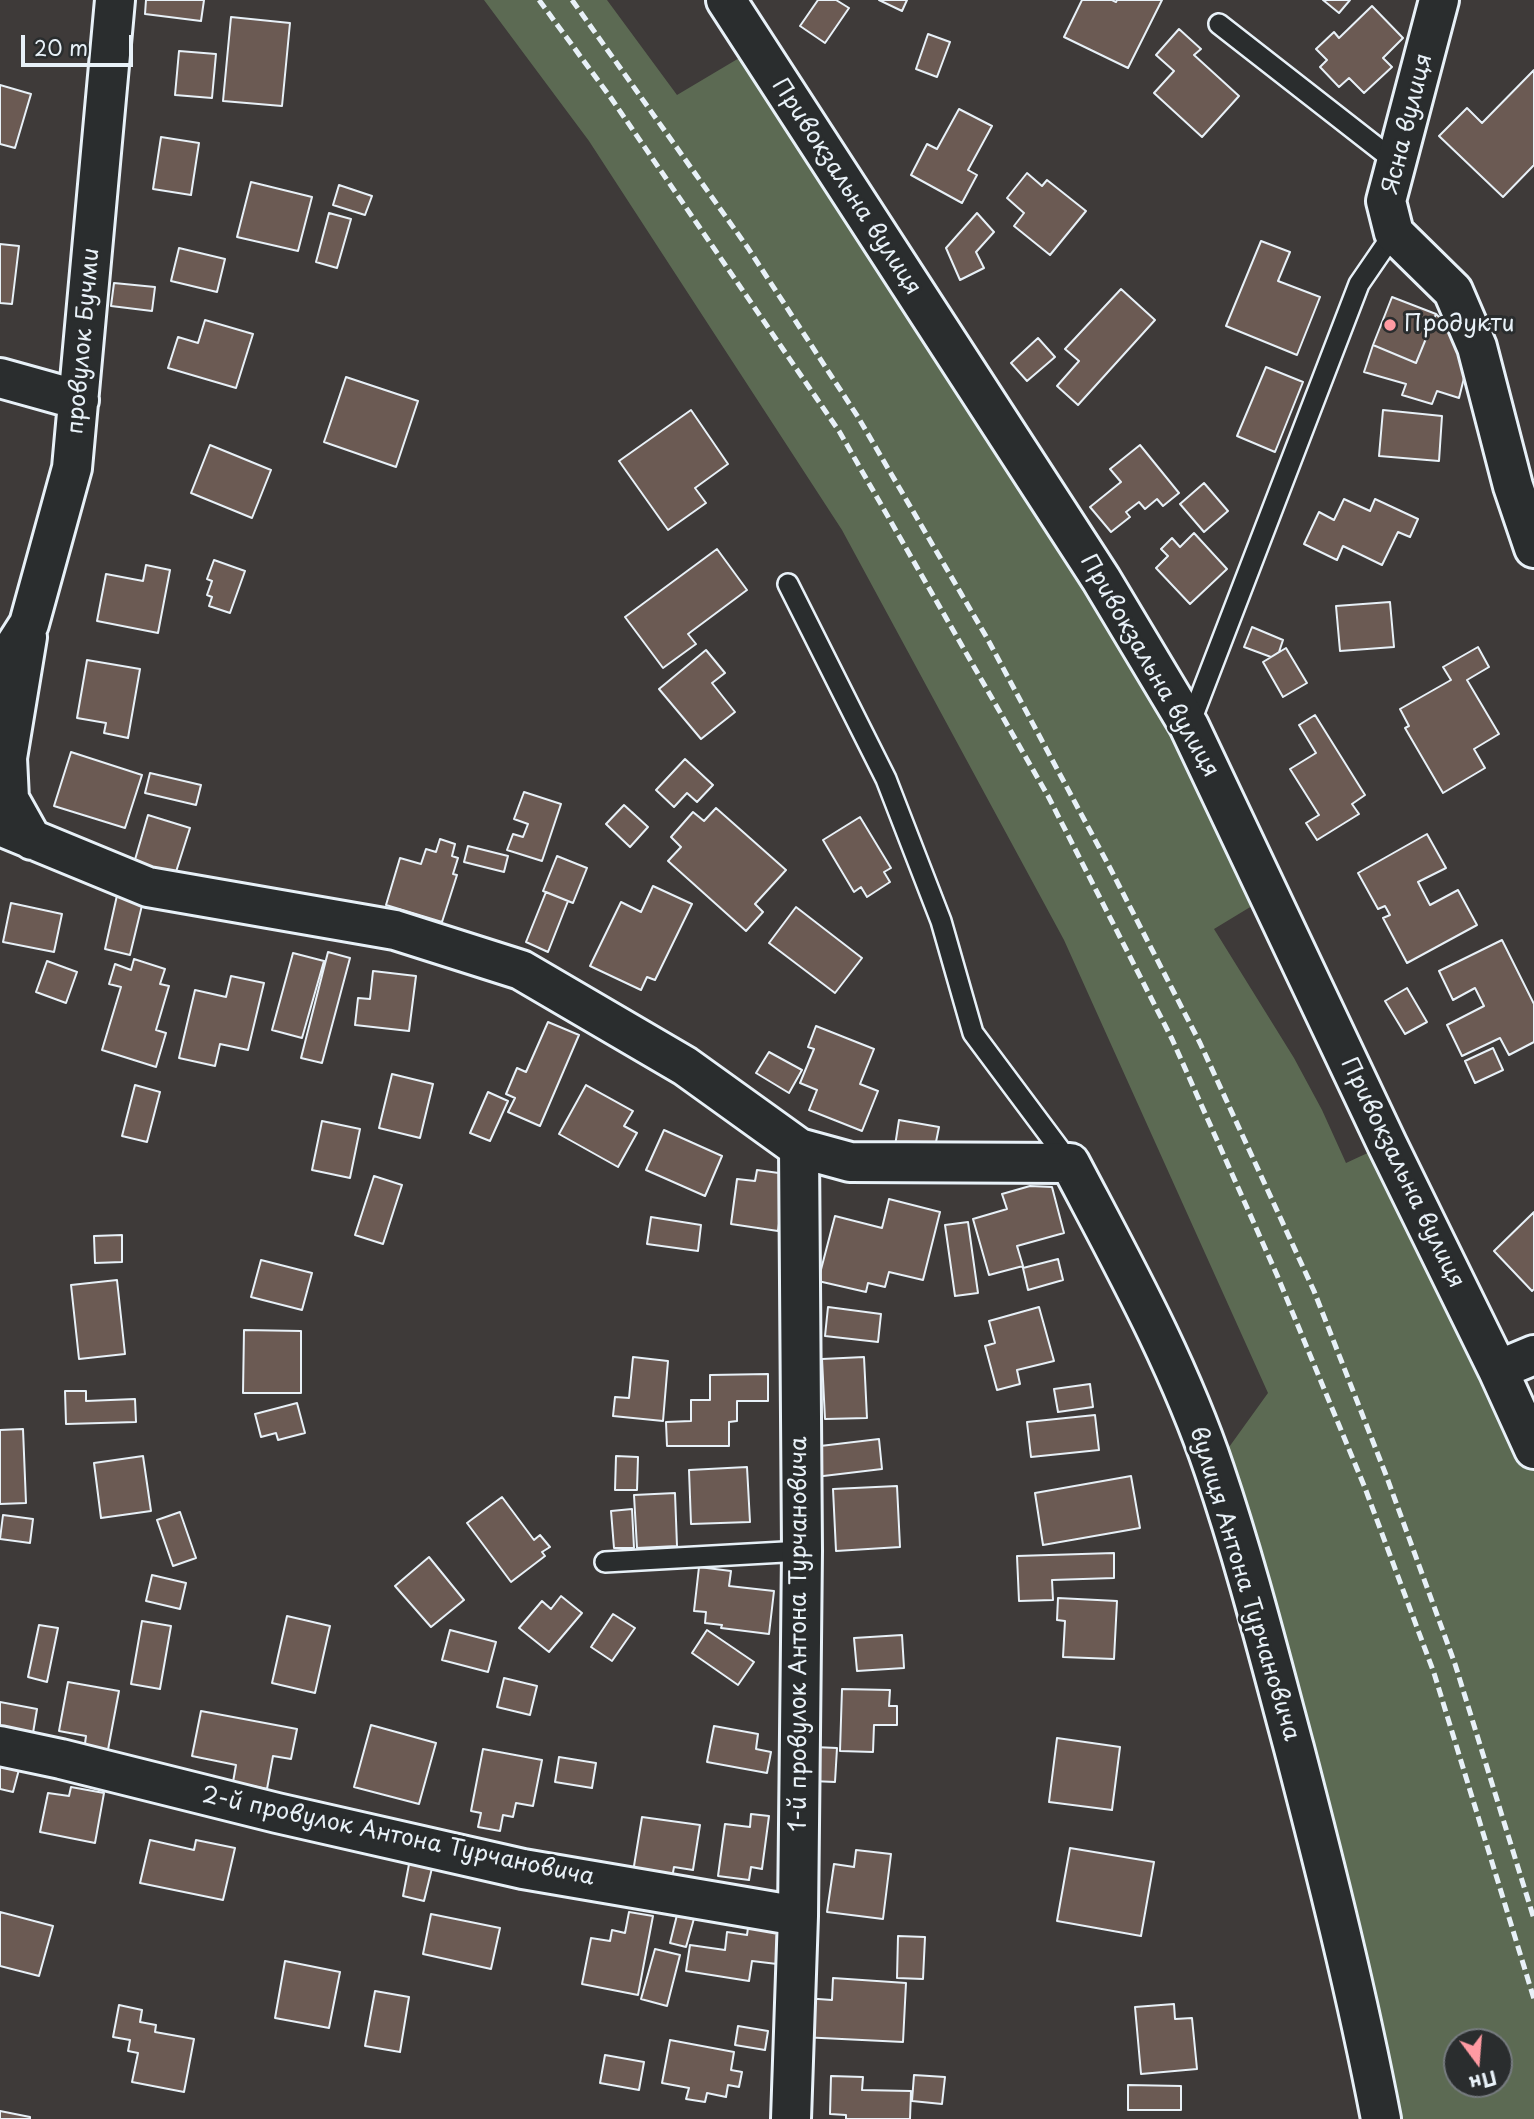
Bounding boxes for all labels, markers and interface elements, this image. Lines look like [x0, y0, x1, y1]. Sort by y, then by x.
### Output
scale bar [24, 21, 136, 65]
text: 20 m [34, 31, 88, 63]
street label: Ясна вулиця [1377, 51, 1439, 197]
street label: Привокзальна вулиця [766, 73, 926, 301]
street label: провулок Бучми [62, 246, 106, 436]
place label: Продукти [1404, 311, 1514, 339]
marker: Продукти [1382, 317, 1398, 333]
street label: Привокзальна вулиця [1074, 550, 1224, 782]
street label: Привокзальна вулиця [1334, 1053, 1470, 1293]
street label: вулиця Антона Турчановича [1183, 1424, 1305, 1744]
street label: 1-й провулок Антона Турчановича [786, 1437, 814, 1831]
street label: 2-й провулок Антона Турчановича [199, 1782, 597, 1892]
north arrow [1443, 2028, 1513, 2098]
text: Пн [1466, 2064, 1500, 2099]

